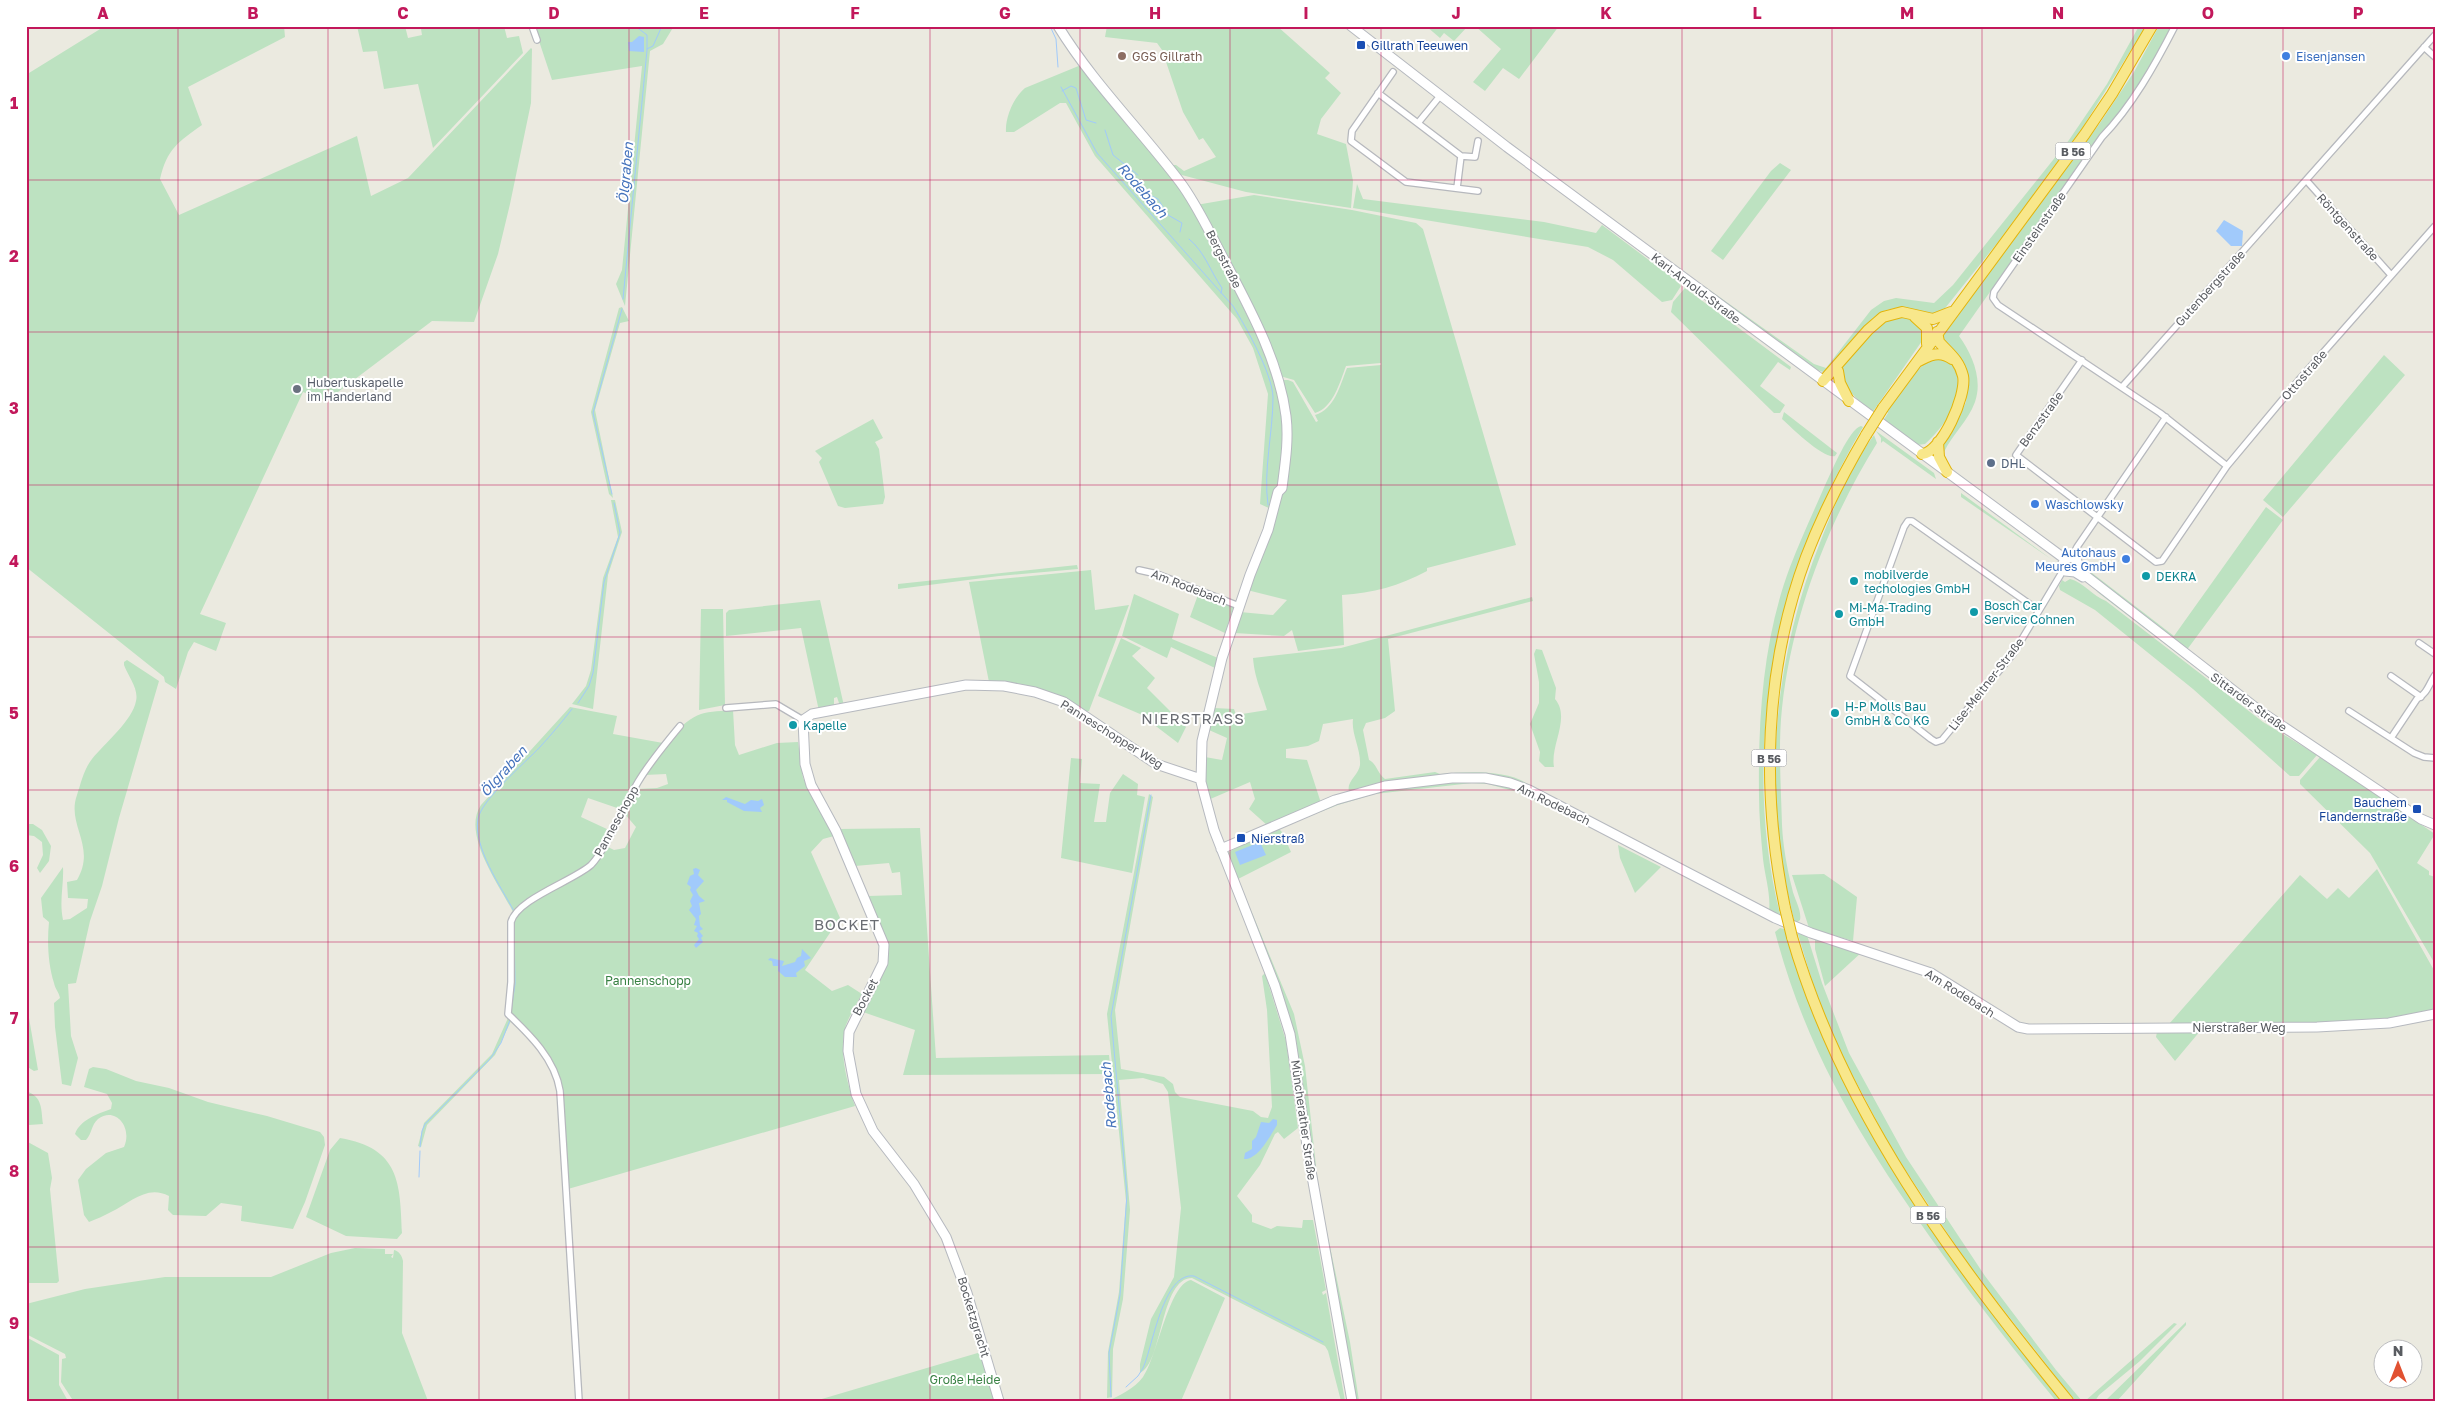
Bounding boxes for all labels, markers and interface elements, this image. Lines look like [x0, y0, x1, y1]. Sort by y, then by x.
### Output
text: A [97, 3, 109, 23]
text: B [247, 3, 259, 23]
text: C [397, 3, 409, 23]
text: D [548, 3, 560, 23]
text: E [699, 3, 709, 23]
text: F [850, 3, 860, 23]
text: G [999, 3, 1011, 23]
text: H [1149, 3, 1161, 23]
text: I [1303, 3, 1309, 23]
text: J [1451, 3, 1461, 23]
text: K [1600, 3, 1612, 23]
text: L [1752, 3, 1762, 23]
text: M [1900, 3, 1914, 23]
text: N [2052, 3, 2064, 23]
text: O [2202, 3, 2214, 23]
text: P [2353, 3, 2364, 23]
place label: Gillrath Teeuwen [1371, 38, 1468, 53]
marker: Gillrath Teeuwen [1355, 39, 1367, 51]
place label: GGS Gillrath [1132, 49, 1202, 64]
place label: Eisenjansen [2296, 49, 2365, 64]
marker: GGS Gillrath [1116, 50, 1128, 62]
marker: Eisenjansen [2280, 50, 2292, 62]
text: 1 [10, 93, 18, 113]
water label: Ölgraben [614, 140, 636, 205]
road number: B 56 [2056, 142, 2090, 160]
water label: Rodebach [1115, 159, 1172, 222]
street label: Einsteinstraße [2009, 189, 2069, 265]
street label: Röntgenstraße [2314, 190, 2382, 264]
street label: Bergstraße [1203, 227, 1245, 291]
text: 2 [9, 246, 19, 266]
street label: Gutenbergstraße [2172, 247, 2248, 329]
street label: Karl-Arnold-Straße [1648, 250, 1744, 327]
street label: Ottostraße [2278, 347, 2330, 403]
place label: Hubertuskapelle im Handerland [307, 375, 403, 404]
marker: Hubertuskapelle im Handerland [291, 383, 303, 395]
street label: Benzstraße [2016, 388, 2066, 450]
text: 3 [9, 398, 19, 418]
place label: DHL [2001, 456, 2026, 471]
marker: DHL [1985, 457, 1997, 469]
place label: Waschlowsky [2045, 497, 2124, 512]
marker: Waschlowsky [2029, 498, 2041, 510]
place label: Autohaus Meures GmbH [2035, 545, 2116, 574]
text: 4 [9, 551, 19, 571]
marker: Autohaus Meures GmbH [2120, 553, 2132, 565]
street label: Am Rodebach [1149, 566, 1229, 608]
place label: mobilverde techologies GmbH [1864, 567, 1970, 596]
place label: DEKRA [2156, 569, 2196, 584]
marker: DEKRA [2140, 570, 2152, 582]
marker: mobilverde techologies GmbH [1848, 575, 1860, 587]
place label: Bosch Car Service Cohnen [1984, 598, 2075, 627]
place label: Mi-Ma-Trading GmbH [1849, 600, 1931, 629]
marker: Bosch Car Service Cohnen [1968, 606, 1980, 618]
marker: Mi-Ma-Trading GmbH [1833, 608, 1845, 620]
street label: Lise-Meitner-Straße [1945, 635, 2027, 733]
street label: Sittarder Straße [2208, 669, 2290, 735]
street label: Panneschopper Weg [1058, 696, 1166, 772]
place label: H-P Molls Bau GmbH & Co KG [1845, 699, 1929, 728]
text: 5 [9, 703, 19, 723]
marker: H-P Molls Bau GmbH & Co KG [1829, 707, 1841, 719]
district label: NIERSTRASS [1141, 709, 1245, 727]
place label: Kapelle [803, 718, 847, 733]
marker: Kapelle [787, 719, 799, 731]
water label: Ölgraben [476, 741, 531, 800]
road number: B 56 [1752, 750, 1786, 766]
street label: Am Rodebach [1515, 780, 1593, 828]
street label: Panneschopp [590, 783, 642, 859]
place label: Bauchem Flandernstraße [2319, 795, 2407, 824]
marker: Bauchem Flandernstraße [2411, 803, 2423, 815]
place label: Nierstraß [1251, 831, 1304, 846]
marker: Nierstraß [1235, 832, 1247, 844]
text: 6 [9, 856, 19, 876]
district label: BOCKET [814, 915, 880, 933]
street label: Am Rodebach [1922, 966, 1998, 1020]
park label: Pannenschopp [605, 973, 691, 988]
street label: Bocket [849, 976, 881, 1018]
text: 7 [10, 1008, 19, 1028]
street label: Nierstraßer Weg [2192, 1020, 2286, 1035]
street label: Müncherather Straße [1288, 1059, 1320, 1181]
water label: Rodebach [1096, 1060, 1119, 1130]
text: 8 [9, 1161, 19, 1181]
road number: B 56 [1910, 1206, 1946, 1224]
street label: Bocketzgracht [955, 1275, 993, 1359]
text: 9 [9, 1313, 19, 1333]
north arrow [2374, 1340, 2424, 1390]
text: N [2393, 1342, 2403, 1359]
park label: Große Heide [930, 1372, 1000, 1387]

